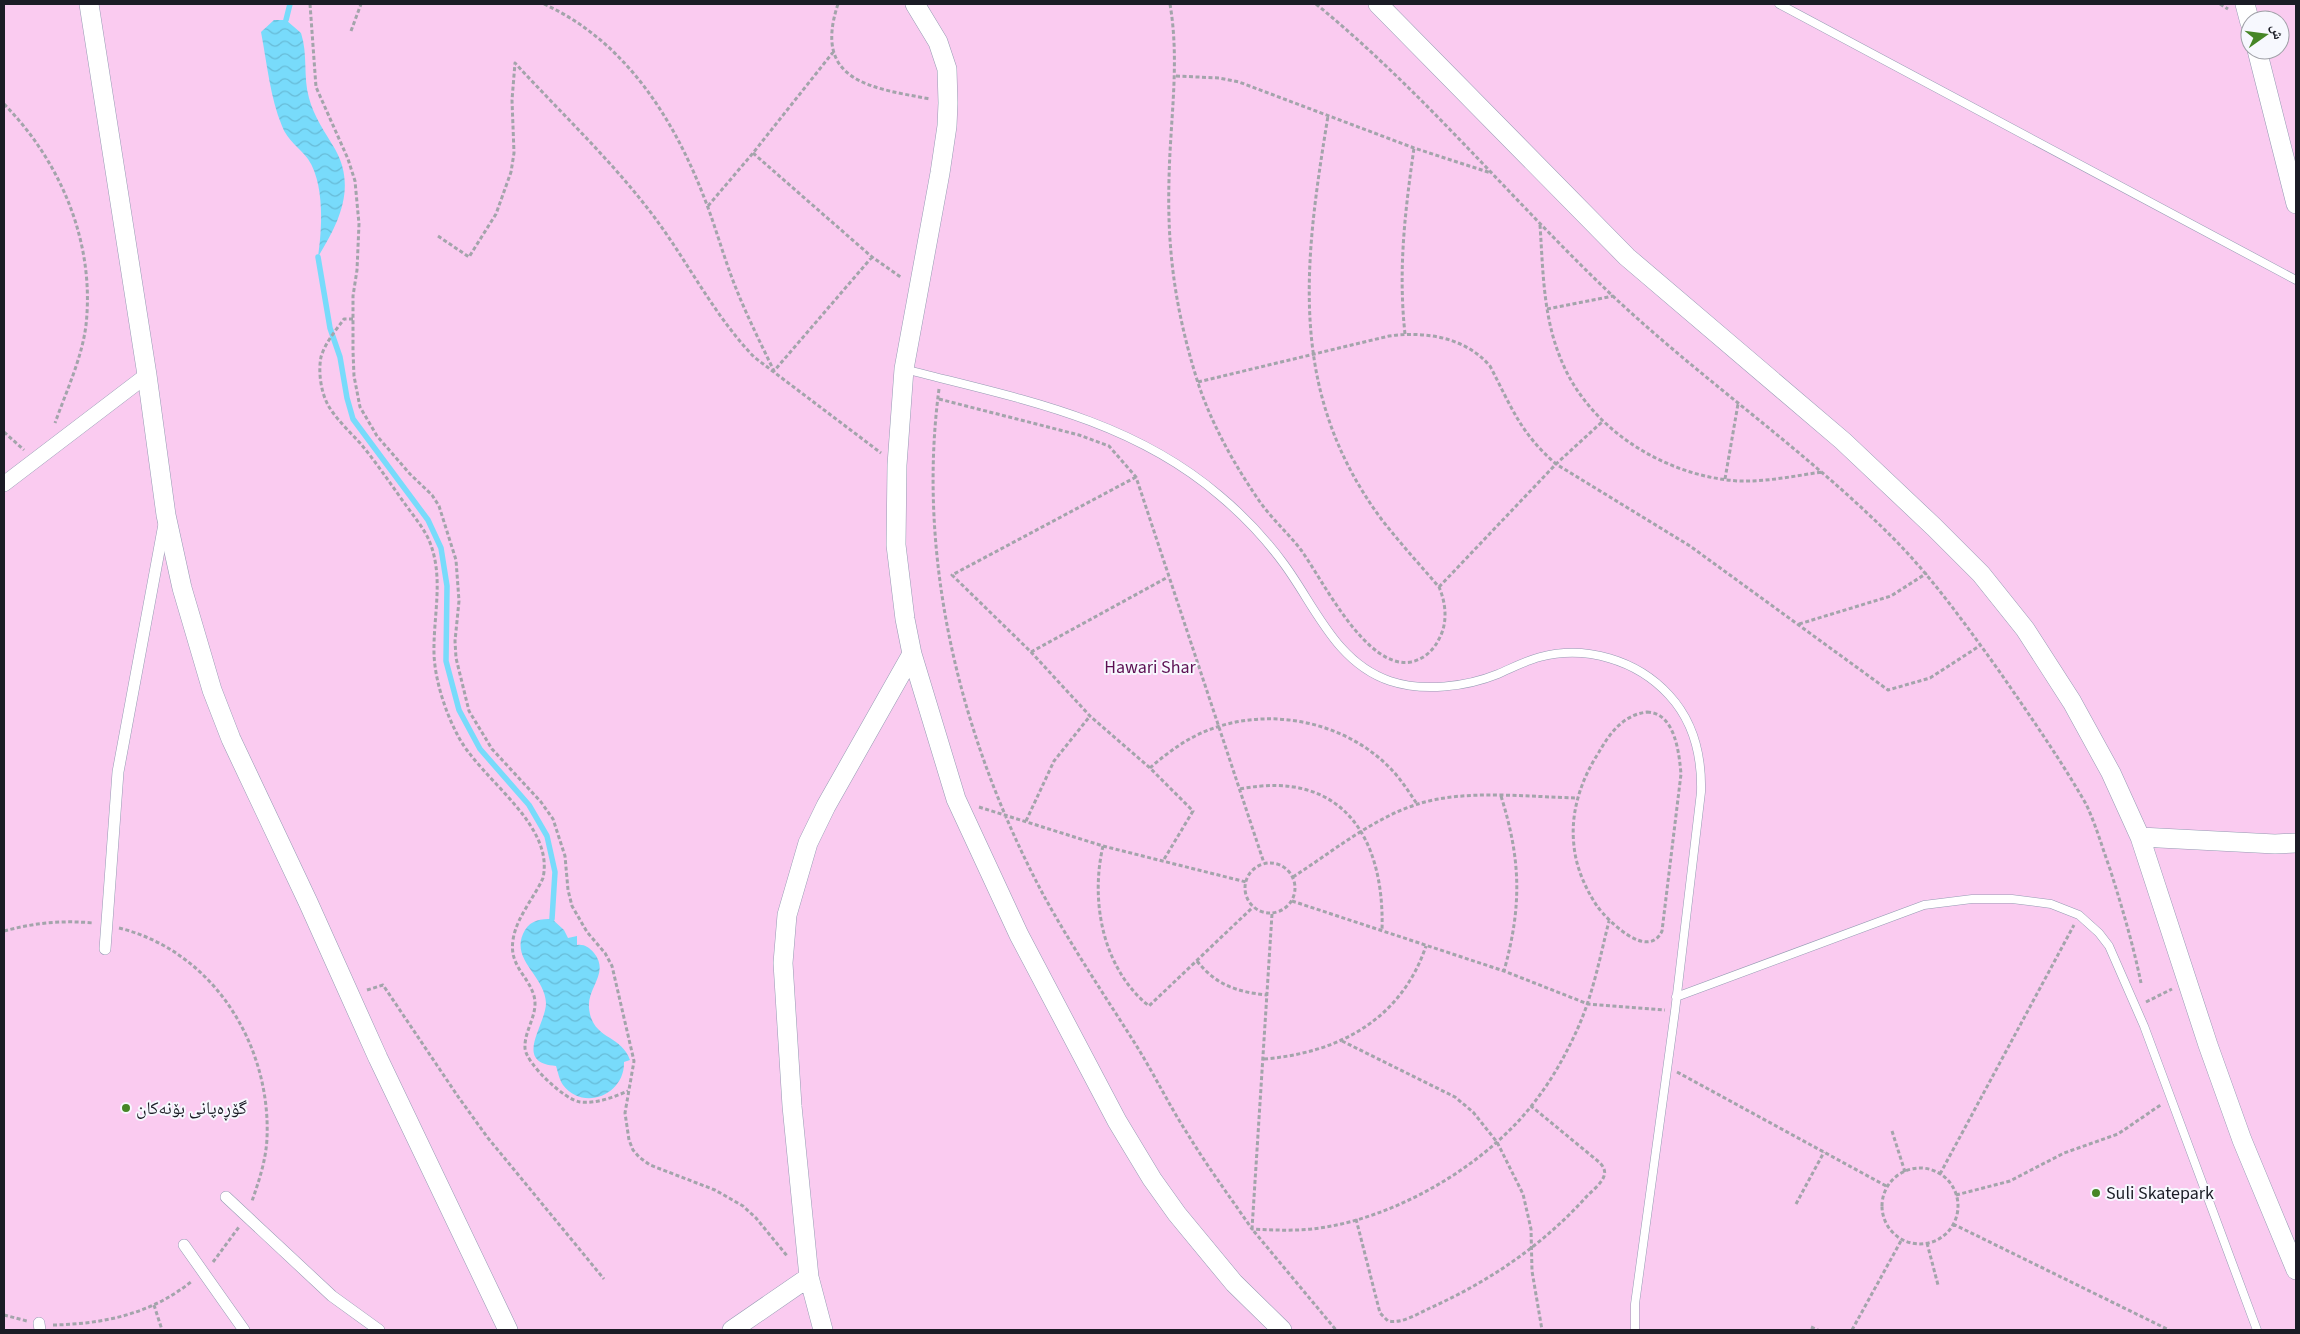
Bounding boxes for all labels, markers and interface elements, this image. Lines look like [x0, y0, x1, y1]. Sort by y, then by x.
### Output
north arrow [2240, 10, 2290, 60]
text: ش [2265, 22, 2288, 42]
park label: Hawari Shar [1104, 655, 1197, 680]
place label: گۆڕەپانی بۆنەکان [136, 1096, 247, 1121]
marker: گۆڕەپانی بۆنەکان [120, 1102, 132, 1114]
place label: Suli Skatepark [2106, 1181, 2214, 1206]
marker: Suli Skatepark [2090, 1187, 2102, 1199]

